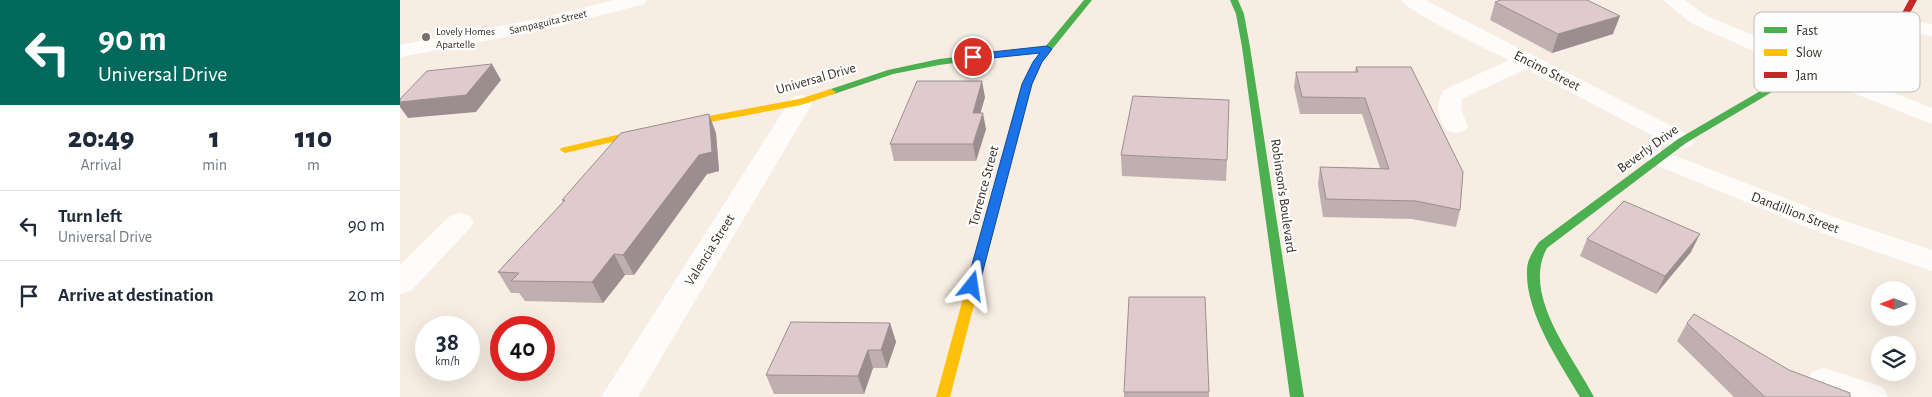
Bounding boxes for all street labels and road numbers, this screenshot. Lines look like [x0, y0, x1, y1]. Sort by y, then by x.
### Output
street label: Sampaguita Street [508, 8, 588, 36]
street label: Encino Street [1512, 48, 1583, 94]
street label: Universal Drive [775, 61, 857, 97]
street label: Beverly Drive [1615, 122, 1681, 176]
street label: Robinson's Boulevard [1268, 138, 1298, 254]
street label: Torrence Street [967, 144, 1002, 228]
street label: Dandillion Street [1749, 190, 1841, 236]
street label: Valencia Street [683, 211, 738, 288]

